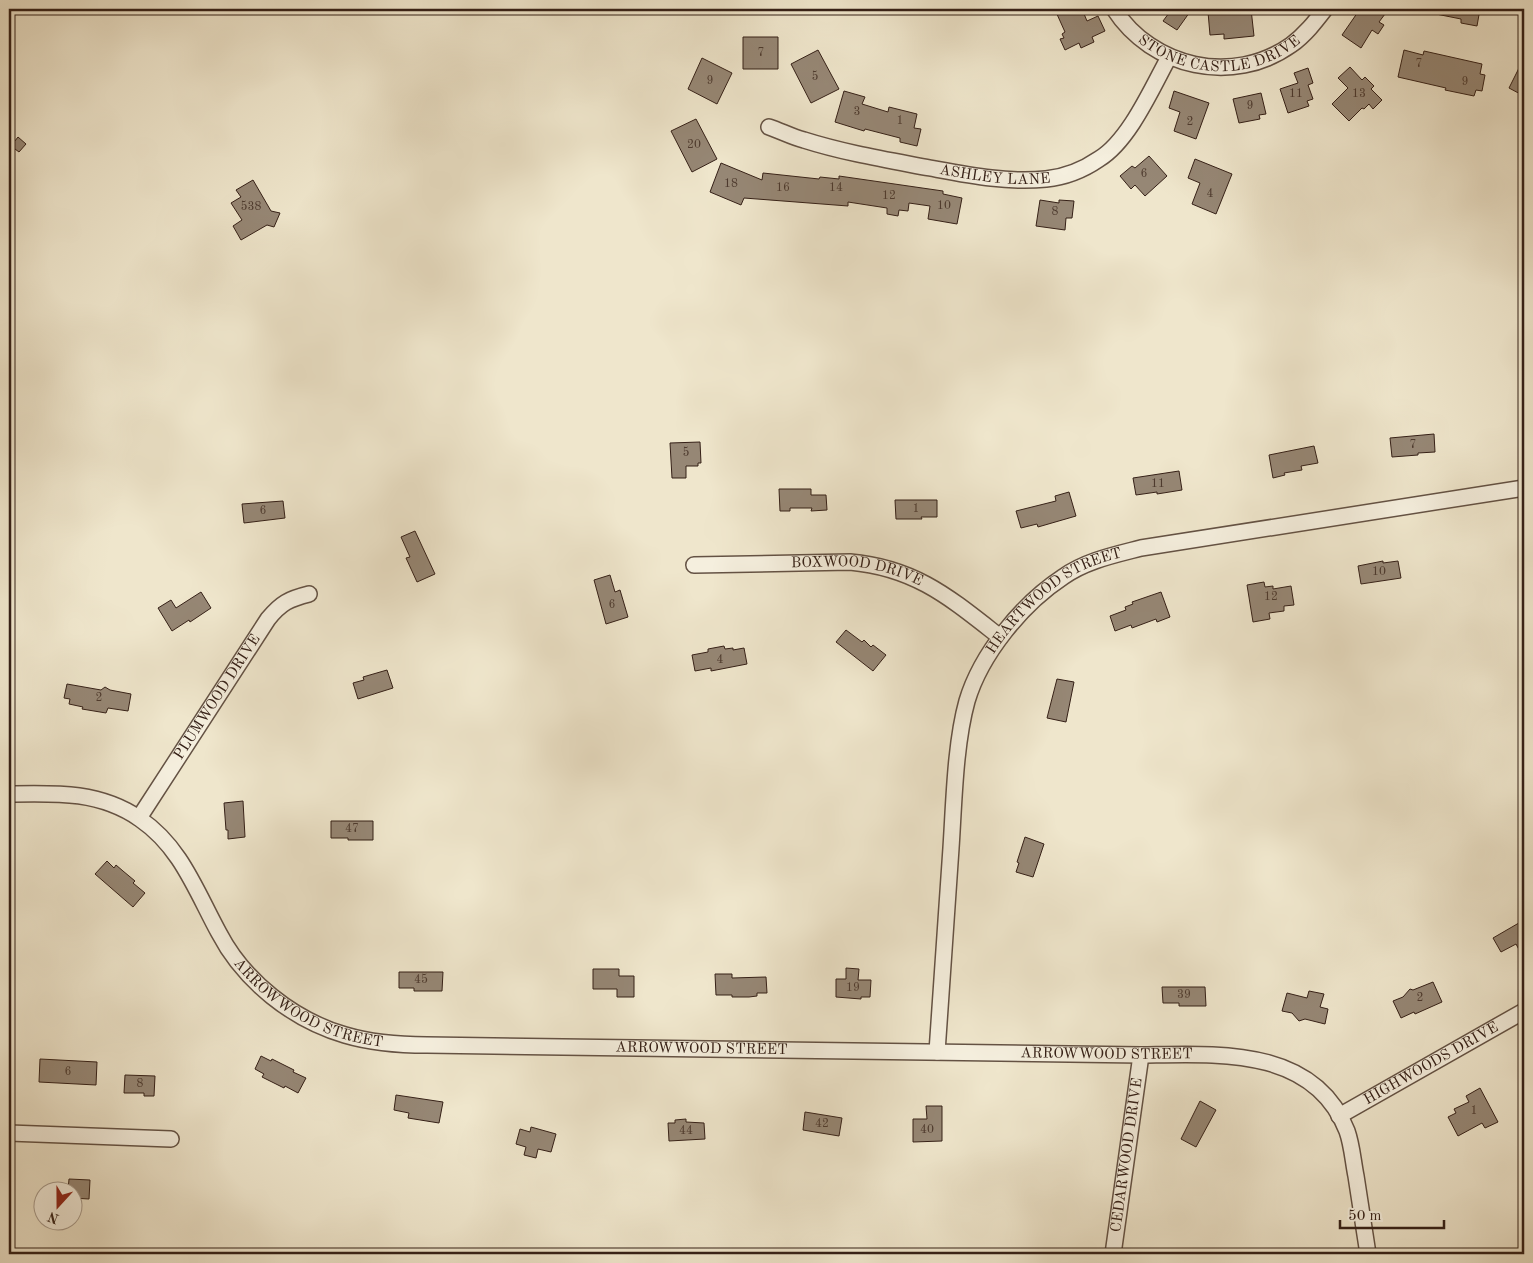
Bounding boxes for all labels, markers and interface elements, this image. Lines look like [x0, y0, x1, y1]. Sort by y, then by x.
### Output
street label: STONE CASTLE DRIVE [1133, 25, 1305, 43]
text: STONE CASTLE DRIVE [1135, 32, 1303, 75]
house number: 7 [758, 47, 764, 59]
house number: 7 [1416, 58, 1422, 70]
house number: 5 [812, 70, 819, 83]
house number: 9 [707, 75, 713, 87]
house number: 9 [1462, 76, 1468, 88]
house number: 11 [1289, 88, 1303, 100]
house number: 13 [1352, 88, 1366, 100]
house number: 9 [1247, 100, 1253, 112]
house number: 3 [854, 106, 860, 118]
house number: 1 [897, 115, 903, 127]
house number: 2 [1187, 116, 1193, 128]
house number: 20 [687, 139, 701, 151]
street label: ASHLEY LANE [938, 162, 1051, 188]
house number: 6 [1141, 168, 1148, 180]
house number: 18 [724, 178, 738, 190]
house number: 16 [776, 182, 790, 194]
house number: 14 [829, 182, 843, 194]
house number: 4 [1207, 188, 1214, 200]
house number: 12 [882, 190, 896, 202]
house number: 538 [241, 200, 261, 213]
house number: 10 [937, 200, 951, 212]
house number: 8 [1052, 206, 1059, 218]
house number: 7 [1410, 439, 1416, 451]
house number: 5 [683, 446, 690, 459]
house number: 11 [1151, 478, 1165, 490]
house number: 1 [913, 503, 919, 515]
house number: 6 [260, 505, 267, 517]
street label: HEARTWOOD STREET [984, 546, 1123, 657]
street label: BOXWOOD DRIVE [791, 554, 925, 589]
house number: 10 [1372, 566, 1386, 578]
house number: 12 [1264, 591, 1278, 603]
house number: 6 [609, 599, 616, 611]
street label: PLUMWOOD DRIVE [171, 632, 263, 762]
house number: 4 [717, 654, 724, 666]
house number: 2 [96, 692, 102, 704]
house number: 47 [345, 823, 359, 835]
street label: ARROWWOOD STREET [231, 956, 384, 1050]
house number: 45 [414, 973, 428, 986]
house number: 19 [846, 982, 860, 994]
house number: 39 [1177, 989, 1191, 1001]
house number: 2 [1417, 992, 1423, 1004]
street label: HIGHWOODS DRIVE [1361, 1020, 1501, 1108]
street label: ARROWWOOD STREET [615, 1040, 788, 1058]
street label: ARROWWOOD STREET [1020, 1046, 1193, 1063]
house number: 6 [65, 1066, 72, 1078]
street label: CEDARWOOD DRIVE [1109, 1077, 1145, 1233]
house number: 8 [137, 1078, 144, 1090]
house number: 1 [1471, 1105, 1477, 1117]
house number: 42 [815, 1118, 829, 1130]
house number: 40 [920, 1124, 934, 1136]
house number: 44 [679, 1125, 693, 1137]
north arrow [32, 1180, 82, 1230]
scale bar [1340, 1198, 1444, 1230]
text: N [46, 1209, 61, 1226]
text: 50 m [1348, 1209, 1382, 1224]

